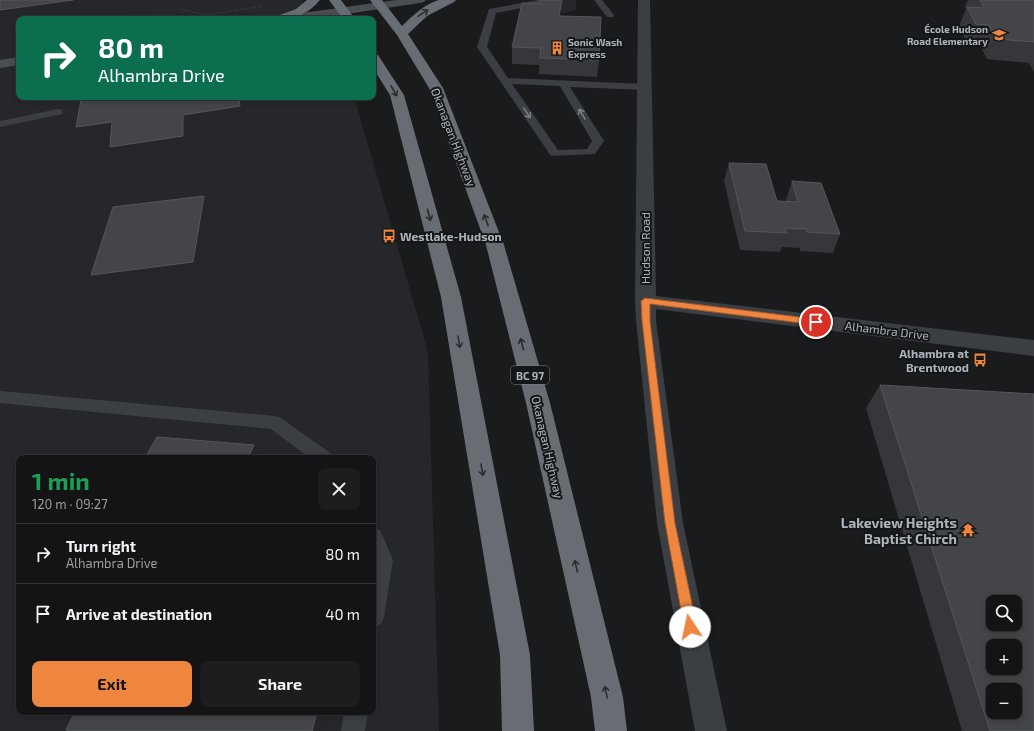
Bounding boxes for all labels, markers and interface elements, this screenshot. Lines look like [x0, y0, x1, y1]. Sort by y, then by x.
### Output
one-way arrow [417, 9, 428, 17]
place label: École Hudson Road Elementary [907, 23, 988, 48]
school or university icon: École Hudson Road Elementary [991, 27, 1007, 43]
text: 80 m [98, 30, 164, 64]
icon: right [32, 32, 84, 84]
place label: Sonic Wash Express [568, 36, 622, 60]
building icon: Sonic Wash Express [549, 40, 565, 56]
text: Alhambra Drive [98, 64, 225, 86]
one-way arrow [390, 85, 398, 97]
street label: Okanagan Highway [429, 86, 480, 189]
one-way arrow [523, 107, 531, 118]
one-way arrow [577, 108, 585, 120]
one-way arrow [426, 209, 433, 222]
street label: Hudson Road [638, 212, 652, 284]
one-way arrow [481, 214, 489, 226]
bus stop icon: Westlake-Hudson [381, 228, 397, 244]
place label: Westlake-Hudson [400, 229, 502, 243]
pin [799, 305, 833, 339]
icon: arrive [805, 311, 827, 333]
street label: Alhambra Drive [844, 318, 930, 342]
one-way arrow [455, 335, 463, 348]
one-way arrow [518, 338, 525, 351]
place label: Alhambra at Brentwood [899, 346, 969, 374]
bus stop icon: Alhambra at Brentwood [972, 352, 988, 368]
road number: BC 97 [511, 366, 549, 384]
street label: Okanagan Highway [529, 394, 567, 500]
one-way arrow [478, 463, 486, 476]
text: 1 min [32, 466, 90, 495]
button: close [318, 468, 360, 510]
text: 120 m · 09:27 [32, 496, 108, 512]
place label: Lakeview Heights Baptist Chirch [841, 514, 957, 547]
temple icon: Lakeview Heights Baptist Chirch [960, 522, 976, 538]
text: Turn right [66, 537, 136, 555]
icon: right [32, 543, 54, 565]
text: 80 m [325, 545, 360, 563]
text: Alhambra Drive [66, 555, 158, 571]
one-way arrow [572, 560, 579, 573]
map controls [986, 595, 1022, 719]
button: search [986, 595, 1022, 631]
icon: arrive [32, 603, 54, 625]
text: Arrive at destination [66, 605, 212, 623]
text: 40 m [325, 605, 360, 623]
position arrow [669, 606, 711, 648]
button: + [986, 639, 1022, 675]
button: Exit [32, 661, 192, 707]
button: Share [200, 661, 360, 707]
button: − [986, 683, 1022, 719]
one-way arrow [601, 686, 609, 699]

